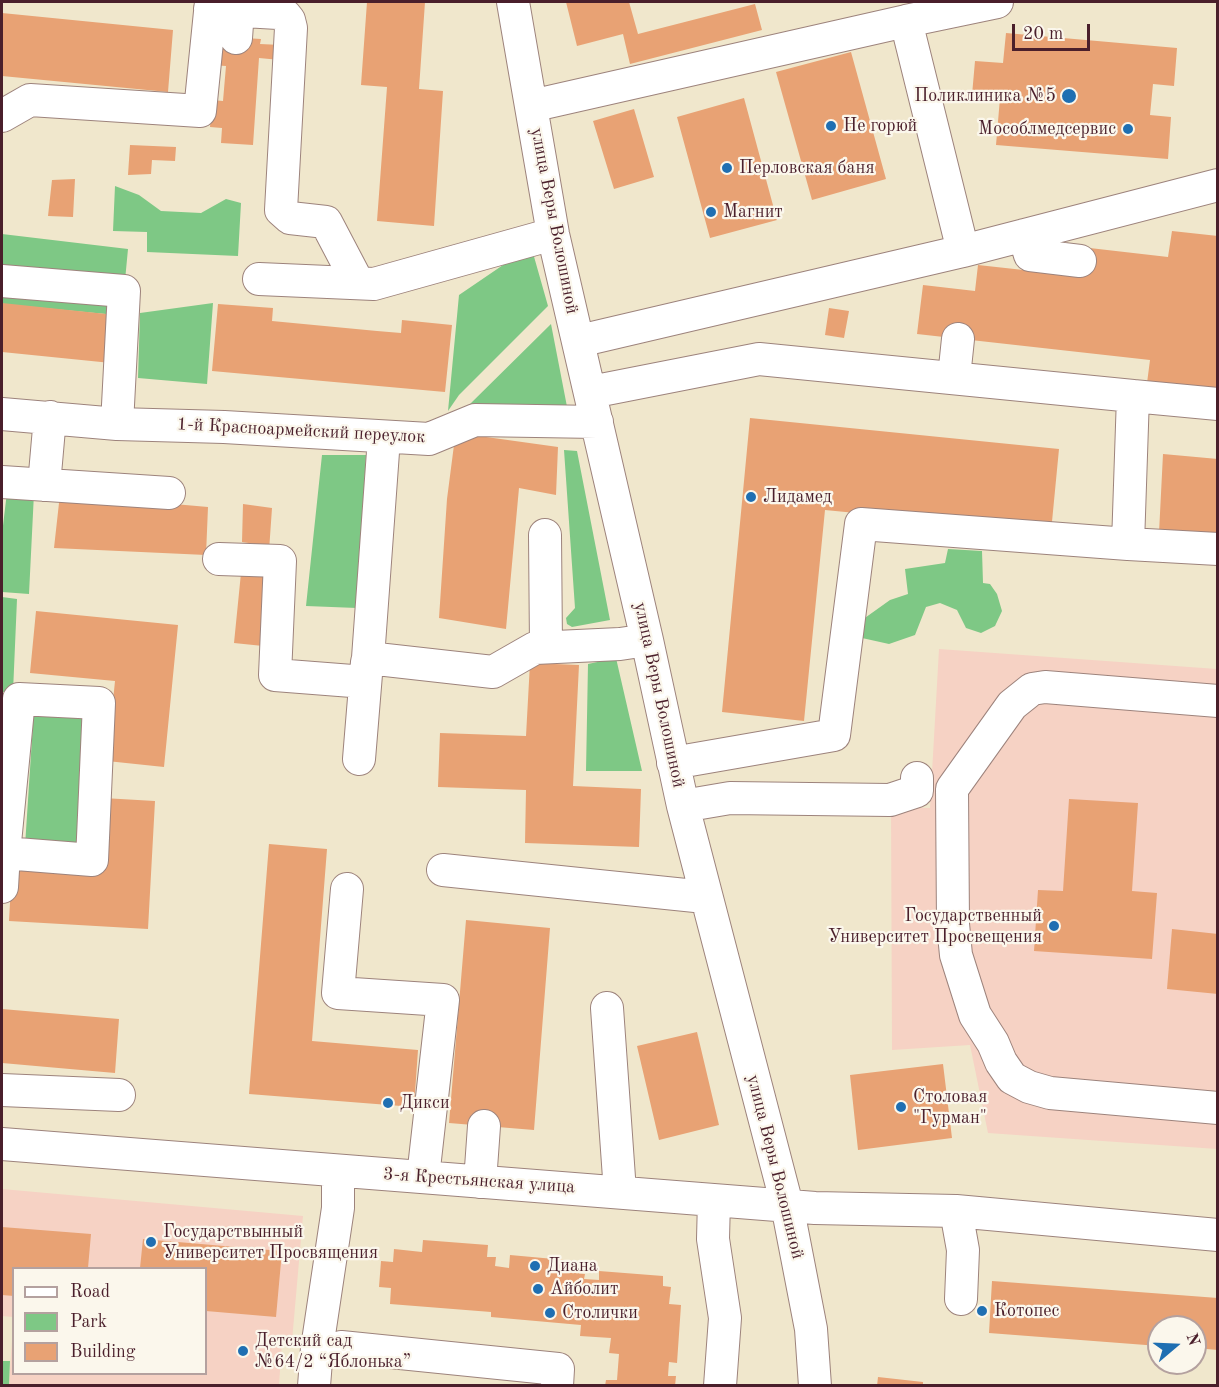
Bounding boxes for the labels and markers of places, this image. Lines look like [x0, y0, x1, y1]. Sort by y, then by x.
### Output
place label: Поликлиника №5 [914, 85, 1056, 107]
marker: Поликлиника №5 [1060, 87, 1078, 105]
place label: Не горюй [843, 115, 917, 137]
place label: Мособлмедсервис [978, 118, 1116, 140]
marker: Не горюй [824, 119, 838, 133]
marker: Мособлмедсервис [1121, 122, 1135, 136]
place label: Перловская баня [739, 157, 875, 179]
marker: Перловская баня [720, 161, 734, 175]
place label: Магнит [723, 201, 783, 223]
marker: Магнит [704, 205, 718, 219]
place label: Лидамед [763, 486, 832, 508]
marker: Лидамед [744, 490, 758, 504]
place label: Государственный Университет Просвещения [828, 905, 1042, 948]
marker: Государственный Университет Просвещения [1047, 919, 1061, 933]
place label: Столовая "Гурман" [913, 1086, 987, 1128]
place label: Дикси [400, 1092, 450, 1114]
marker: Дикси [381, 1096, 395, 1110]
marker: Столовая "Гурман" [894, 1100, 908, 1114]
place label: Государствынный Университет Просвящения [163, 1221, 378, 1264]
marker: Государствынный Университет Просвящения [144, 1235, 158, 1249]
place label: Диана [547, 1255, 598, 1277]
marker: Диана [528, 1259, 542, 1273]
place label: Айболит [550, 1278, 619, 1300]
marker: Айболит [531, 1282, 545, 1296]
place label: Котопес [994, 1300, 1059, 1322]
place label: Столички [562, 1302, 638, 1324]
marker: Котопес [975, 1304, 989, 1318]
marker: Столички [543, 1306, 557, 1320]
place label: Детский сад №64/2 “Яблонька” [255, 1330, 411, 1372]
marker: Детский сад №64/2 “Яблонька” [236, 1344, 250, 1358]

